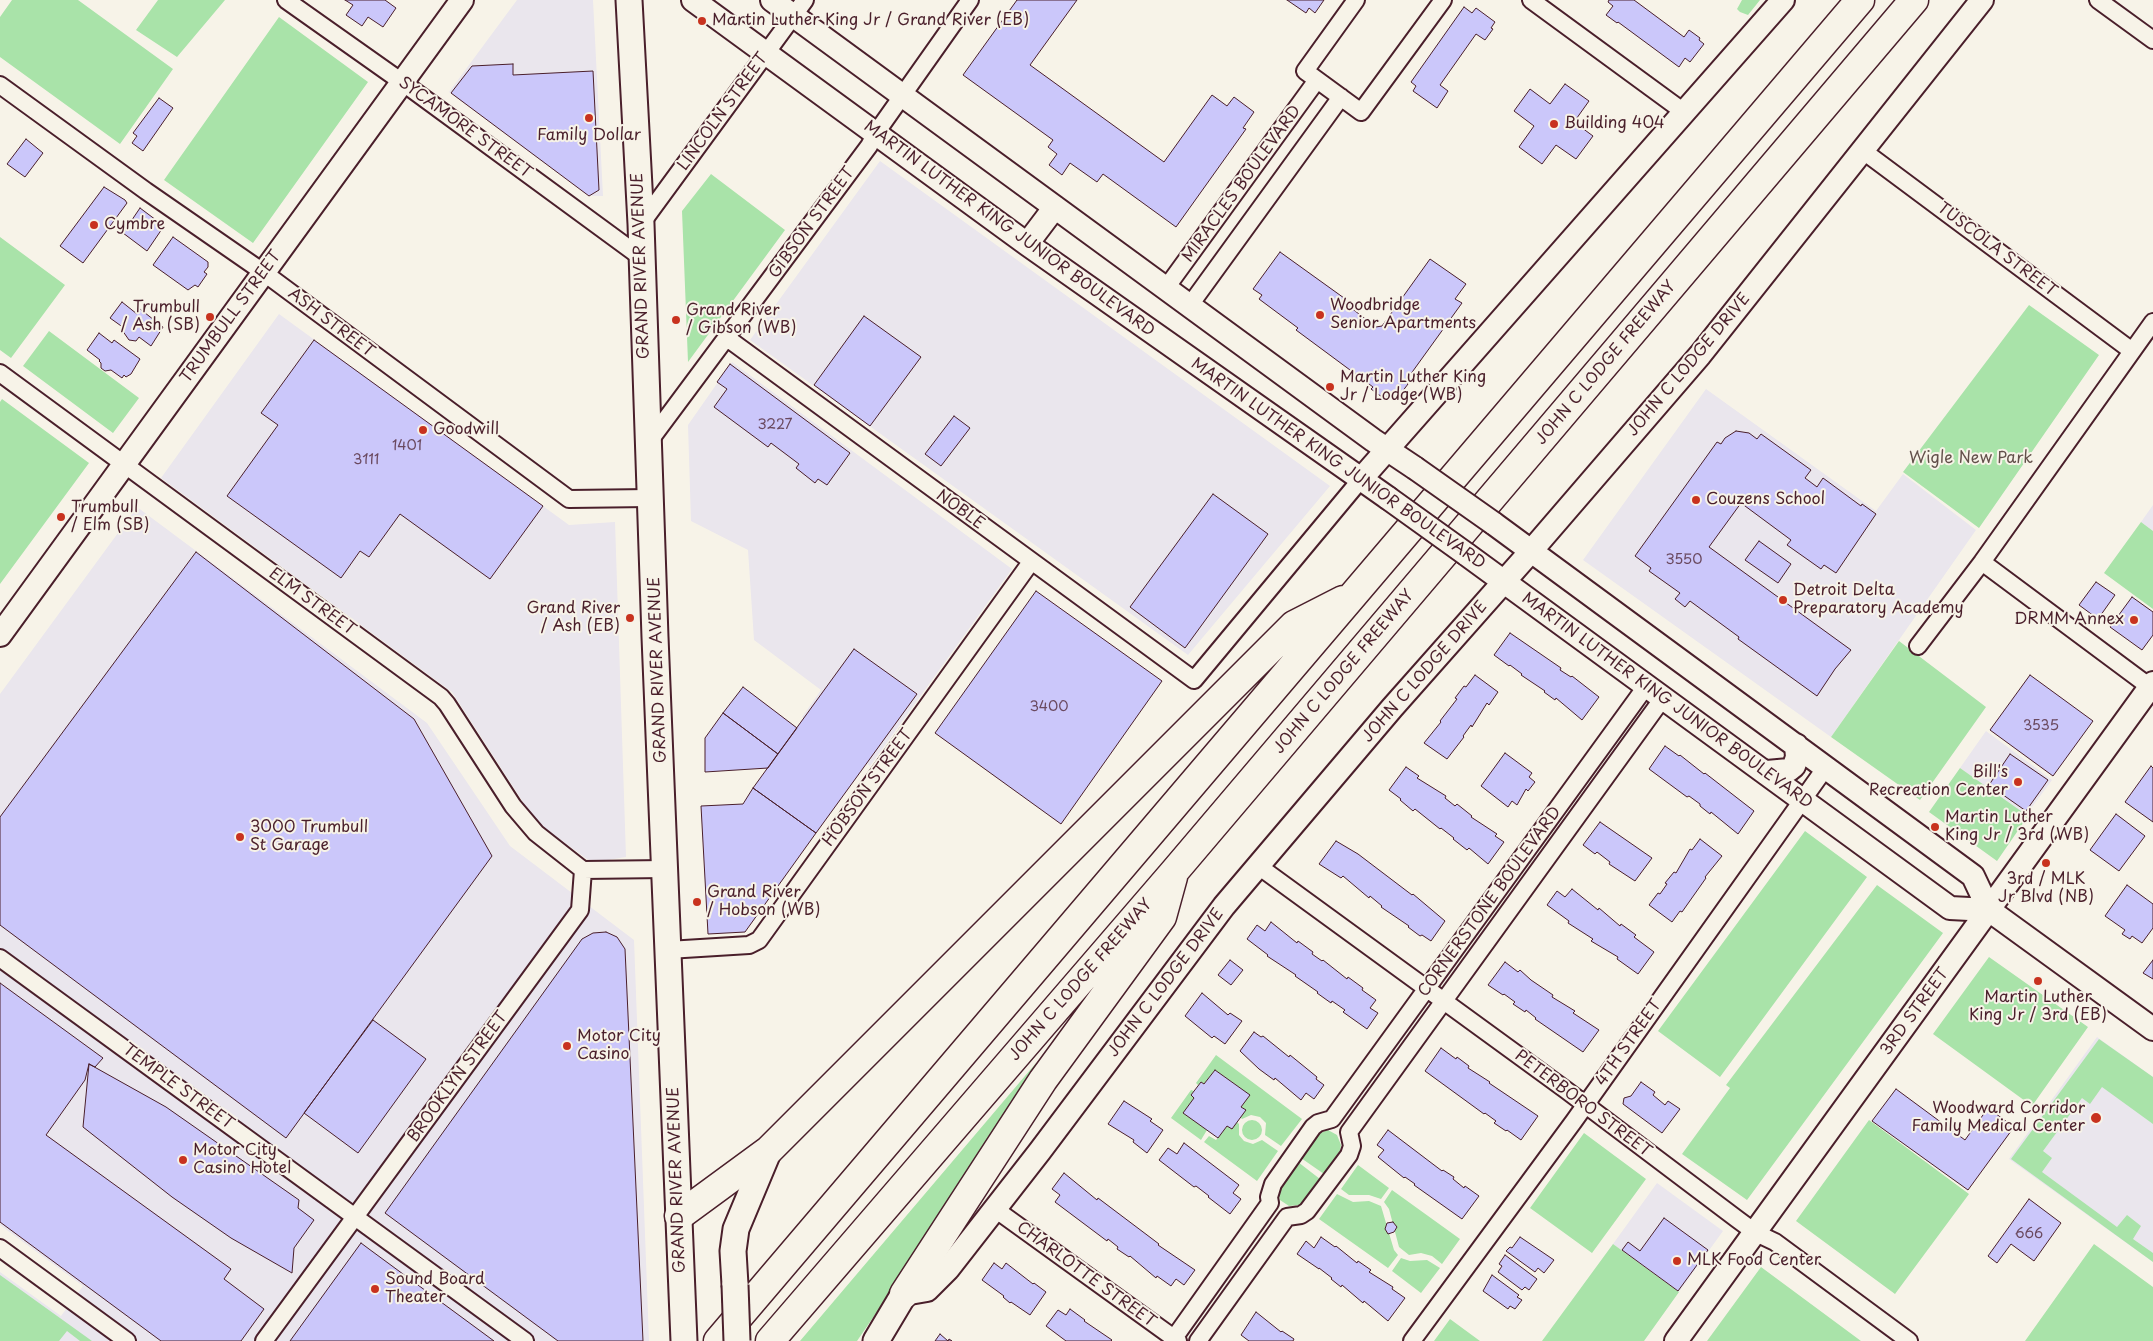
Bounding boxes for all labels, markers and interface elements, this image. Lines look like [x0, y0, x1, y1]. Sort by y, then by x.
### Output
place label: Martin Luther King Jr / Grand River (EB) [712, 11, 1029, 31]
marker: Martin Luther King Jr / Grand River (EB) [696, 15, 708, 27]
street label: LINCOLN STREET [674, 49, 772, 175]
street label: SYCAMORE STREET [395, 73, 535, 183]
street label: MIRACLES BOULEVARD [1179, 102, 1305, 266]
marker: Family Dollar [583, 112, 595, 124]
place label: Building 404 [1564, 114, 1665, 134]
street label: MARTIN LUTHER KING JUNIOR BOULEVARD [860, 117, 1158, 341]
marker: Building 404 [1548, 118, 1560, 130]
place label: Family Dollar [537, 126, 641, 146]
street label: GIBSON STREET [765, 164, 859, 282]
street label: GRAND RIVER AVENUE [628, 173, 654, 359]
street label: TUSCOLA STREET [1934, 199, 2060, 301]
place label: Cymbre [104, 215, 165, 235]
marker: Cymbre [88, 219, 100, 231]
street label: TRUMBULL STREET [177, 247, 285, 387]
street label: JOHN C LODGE FREEWAY [1532, 277, 1680, 449]
street label: ASH STREET [284, 284, 378, 362]
street label: JOHN C LODGE DRIVE [1624, 290, 1754, 440]
place label: Woodbridge Senior Apartments [1330, 296, 1476, 334]
place label: Trumbull / Ash (SB) [121, 298, 200, 336]
place label: Grand River / Gibson (WB) [686, 301, 796, 339]
marker: Woodbridge Senior Apartments [1314, 309, 1326, 321]
marker: Trumbull / Ash (SB) [204, 311, 216, 323]
marker: Grand River / Gibson (WB) [670, 314, 682, 326]
street label: MARTIN LUTHER KING JUNIOR BOULEVARD [1187, 354, 1489, 574]
place label: Martin Luther King Jr / Lodge (WB) [1340, 368, 1486, 406]
marker: Martin Luther King Jr / Lodge (WB) [1324, 381, 1336, 393]
house number: 3227 [757, 417, 793, 433]
place label: Goodwill [433, 420, 499, 440]
marker: Goodwill [417, 424, 429, 436]
house number: 1401 [392, 438, 422, 454]
park label: Wigle New Park [1909, 449, 2033, 469]
house number: 3111 [353, 452, 379, 468]
street label: NOBLE [932, 486, 988, 534]
place label: Couzens School [1706, 490, 1825, 510]
marker: Couzens School [1690, 494, 1702, 506]
place label: Trumbull / Elm (SB) [71, 498, 149, 536]
marker: Trumbull / Elm (SB) [55, 511, 67, 523]
house number: 3550 [1666, 552, 1702, 568]
street label: ELM STREET [265, 564, 359, 640]
street label: GRAND RIVER AVENUE [645, 577, 671, 763]
place label: Detroit Delta Preparatory Academy [1793, 581, 1964, 619]
street label: JOHN C LODGE FREEWAY [1270, 586, 1418, 758]
street label: MARTIN LUTHER KING JUNIOR BOULEVARD [1518, 589, 1816, 813]
marker: Detroit Delta Preparatory Academy [1777, 594, 1789, 606]
street label: JOHN C LODGE DRIVE [1359, 598, 1491, 746]
place label: Grand River / Ash (EB) [526, 599, 620, 637]
place label: DRMM Annex [2014, 610, 2124, 630]
marker: Grand River / Ash (EB) [624, 612, 636, 624]
marker: DRMM Annex [2128, 614, 2140, 626]
house number: 3400 [1029, 699, 1069, 715]
house number: 3535 [2023, 718, 2059, 734]
street label: HOBSON STREET [819, 726, 917, 850]
place label: Bill's Recreation Center [1869, 763, 2008, 801]
marker: Bill's Recreation Center [2012, 776, 2024, 788]
street label: CORNERSTONE BOULEVARD [1415, 803, 1565, 1001]
place label: Martin Luther King Jr / 3rd (WB) [1945, 808, 2089, 846]
place label: 3000 Trumbull St Garage [250, 818, 368, 856]
marker: Martin Luther King Jr / 3rd (WB) [1929, 821, 1941, 833]
marker: 3000 Trumbull St Garage [234, 831, 246, 843]
marker: 3rd / MLK Jr Blvd (NB) [2040, 857, 2052, 869]
place label: 3rd / MLK Jr Blvd (NB) [1998, 870, 2094, 908]
place label: Grand River / Hobson (WB) [707, 883, 820, 921]
street label: JOHN C LODGE FREEWAY [1005, 895, 1157, 1065]
marker: Grand River / Hobson (WB) [691, 896, 703, 908]
street label: JOHN C LODGE DRIVE [1104, 905, 1228, 1061]
street label: 3RD STREET [1877, 965, 1953, 1059]
marker: Martin Luther King Jr / 3rd (EB) [2032, 975, 2044, 987]
place label: Martin Luther King Jr / 3rd (EB) [1969, 988, 2107, 1026]
street label: 4TH STREET [1592, 996, 1666, 1090]
street label: BROOKLYN STREET [404, 1008, 512, 1146]
place label: Motor City Casino [577, 1027, 661, 1065]
street label: TEMPLE STREET [119, 1040, 237, 1134]
marker: Motor City Casino [561, 1040, 573, 1052]
street label: PETERBORO STREET [1511, 1046, 1655, 1162]
street label: GRAND RIVER AVENUE [664, 1087, 690, 1273]
place label: Woodward Corridor Family Medical Center [1912, 1099, 2085, 1137]
marker: Woodward Corridor Family Medical Center [2089, 1111, 2103, 1125]
place label: Motor City Casino Hotel [193, 1141, 291, 1179]
marker: Motor City Casino Hotel [177, 1154, 189, 1166]
street label: CHARLOTTE STREET [1013, 1218, 1159, 1332]
house number: 666 [2015, 1226, 2043, 1242]
place label: MLK Food Center [1687, 1251, 1821, 1271]
marker: MLK Food Center [1671, 1255, 1683, 1267]
place label: Sound Board Theater [385, 1270, 485, 1308]
marker: Sound Board Theater [369, 1283, 381, 1295]

